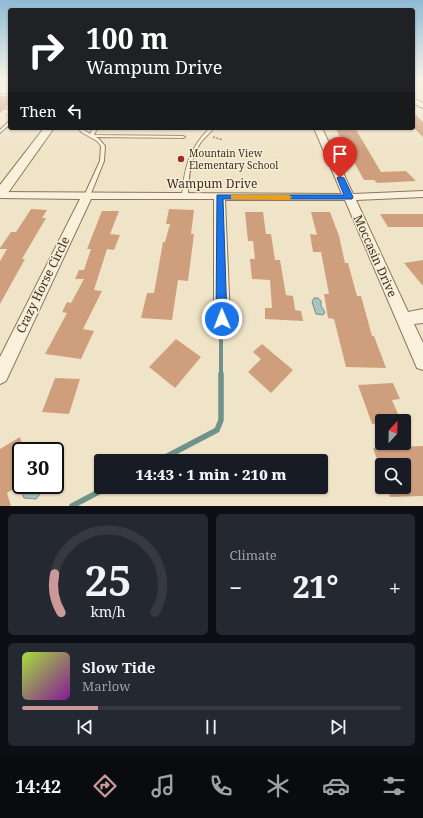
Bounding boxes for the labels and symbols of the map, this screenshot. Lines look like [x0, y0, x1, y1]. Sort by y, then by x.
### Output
pin [323, 137, 357, 178]
place label: Mountain View Elementary School [189, 146, 278, 172]
marker: Mountain View Elementary School [176, 154, 186, 164]
street label: Wampum Drive [167, 175, 257, 192]
street label: Moccasin Drive [350, 212, 401, 300]
street label: Crazy Horse Circle [12, 234, 73, 336]
position arrow [201, 298, 243, 340]
north arrow [375, 414, 411, 450]
speed limit sign: 30 [12, 442, 64, 494]

